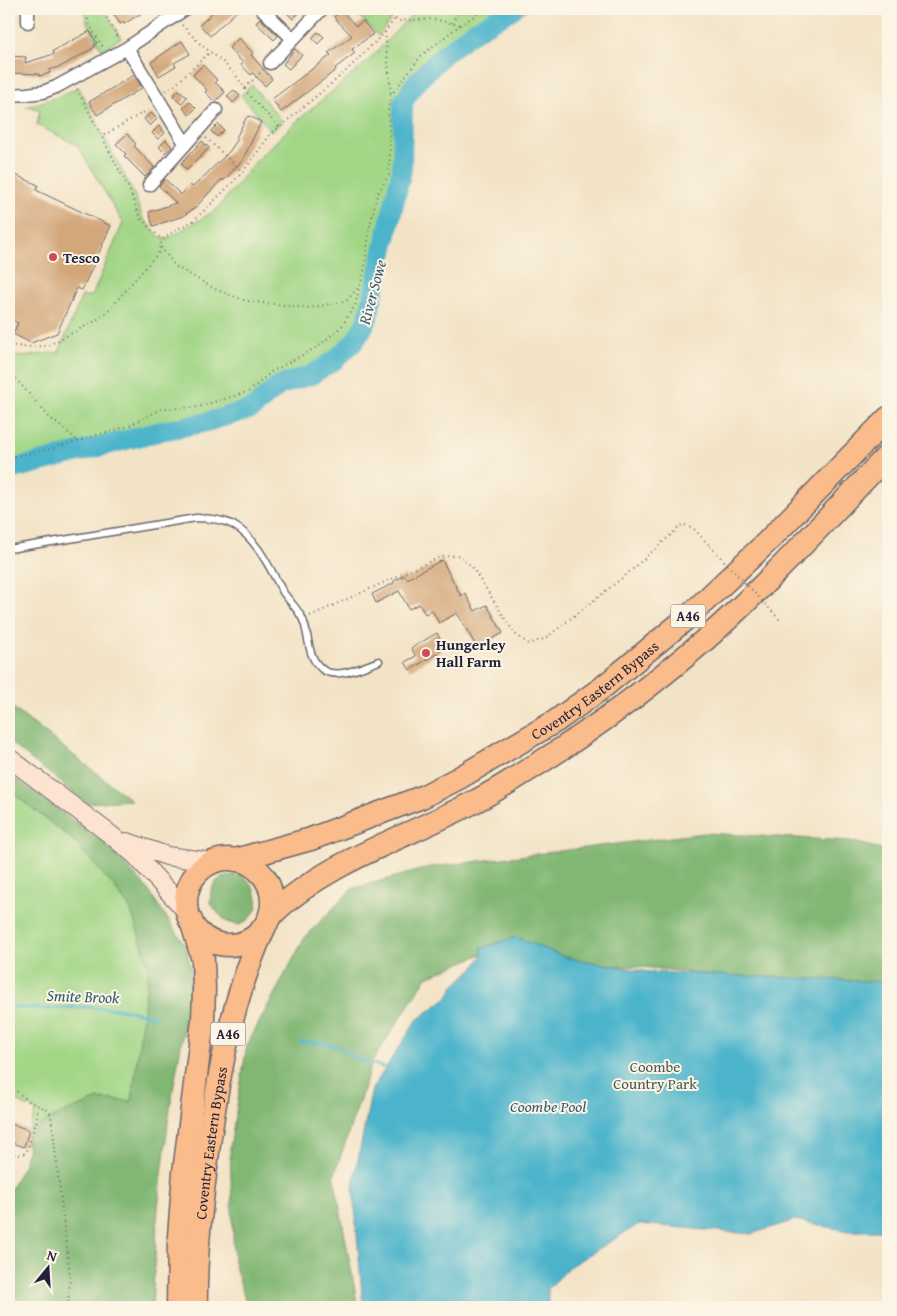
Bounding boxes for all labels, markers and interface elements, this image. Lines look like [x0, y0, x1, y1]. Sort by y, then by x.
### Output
place label: Tesco [63, 247, 100, 268]
marker: Tesco [47, 251, 59, 263]
water label: River Sowe [352, 256, 392, 328]
road number: A46 [670, 604, 706, 628]
place label: Hungerley Hall Farm [436, 634, 506, 672]
street label: Coventry Eastern Bypass [527, 635, 663, 744]
marker: Hungerley Hall Farm [420, 647, 432, 659]
water label: Smite Brook [46, 983, 120, 1009]
road number: A46 [210, 1022, 246, 1046]
park label: Coombe Country Park [613, 1056, 697, 1094]
street label: Coventry Eastern Bypass [189, 1064, 232, 1220]
water label: Coombe Pool [510, 1094, 586, 1118]
north arrow [22, 1244, 72, 1294]
text: N [44, 1245, 60, 1267]

